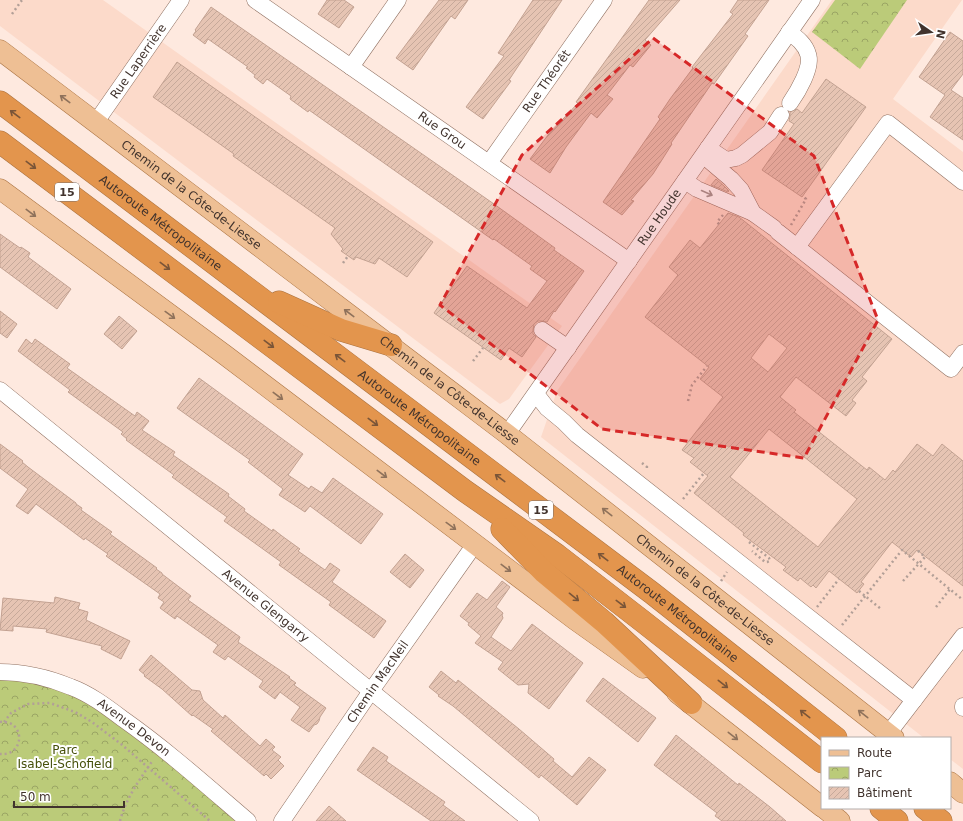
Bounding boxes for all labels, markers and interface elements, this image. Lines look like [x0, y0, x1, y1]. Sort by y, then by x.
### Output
north arrow [911, 12, 951, 52]
street label: Rue Laperrière [107, 21, 169, 101]
text: N [933, 28, 948, 40]
street label: Rue Théorêt [520, 47, 574, 115]
one-way arrow [59, 94, 70, 103]
one-way arrow [10, 109, 21, 118]
street label: Rue Grou [415, 109, 469, 152]
street label: Chemin de la Côte-de-Liesse [118, 137, 264, 252]
one-way arrow [26, 161, 37, 169]
street label: Autoroute Métropolitaine [96, 172, 225, 274]
road number: 15 [55, 183, 79, 201]
street label: Rue Houde [635, 186, 684, 248]
one-way arrow [701, 190, 713, 198]
one-way arrow [26, 208, 37, 217]
one-way arrow [160, 262, 171, 270]
one-way arrow [343, 308, 354, 317]
one-way arrow [164, 311, 175, 319]
street label: Chemin de la Côte-de-Liesse [377, 333, 522, 448]
one-way arrow [264, 340, 275, 348]
one-way arrow [334, 354, 345, 363]
street label: Autoroute Métropolitaine [355, 367, 484, 469]
one-way arrow [272, 391, 283, 400]
one-way arrow [368, 418, 379, 426]
one-way arrow [376, 470, 387, 478]
one-way arrow [494, 474, 505, 483]
road number: 15 [529, 501, 553, 519]
one-way arrow [601, 508, 612, 516]
one-way arrow [445, 522, 456, 530]
street label: Chemin de la Côte-de-Liesse [633, 531, 777, 648]
one-way arrow [598, 552, 609, 561]
street label: Autoroute Métropolitaine [614, 562, 741, 665]
one-way arrow [500, 563, 511, 572]
street label: Avenue Glengarry [219, 566, 312, 645]
one-way arrow [569, 592, 580, 601]
one-way arrow [615, 600, 626, 609]
street label: Chemin MacNeil [344, 638, 411, 726]
one-way arrow [718, 680, 729, 689]
street label: Avenue Devon [95, 696, 173, 759]
one-way arrow [800, 710, 811, 718]
one-way arrow [857, 710, 868, 718]
one-way arrow [727, 731, 738, 740]
legend [821, 737, 951, 809]
park label: Parc Isabel-Schofield [18, 743, 112, 771]
text: Route [857, 746, 892, 760]
text: Parc [857, 766, 882, 780]
scale bar [14, 783, 124, 809]
text: Bâtiment [857, 786, 912, 800]
text: 50 m [20, 790, 51, 804]

